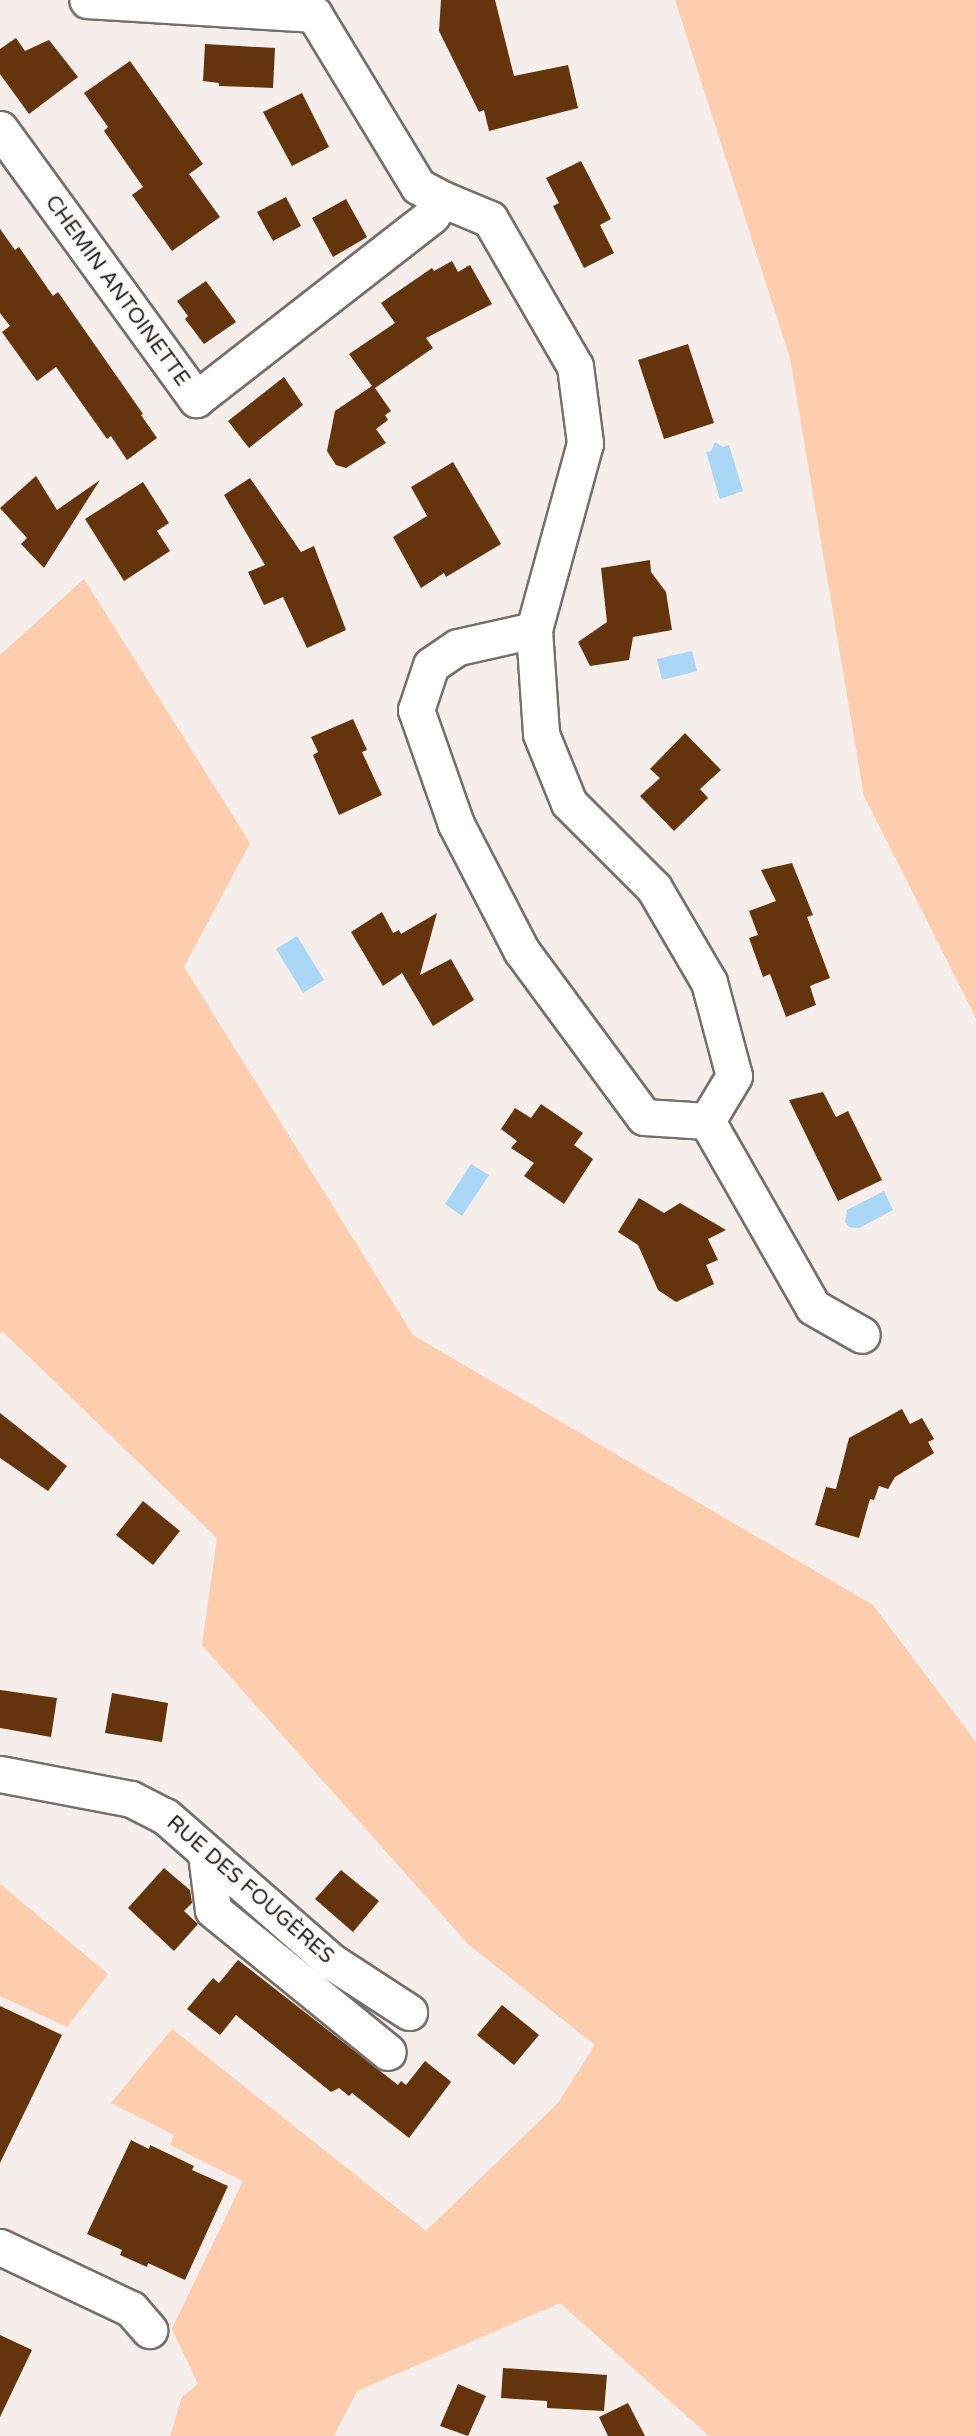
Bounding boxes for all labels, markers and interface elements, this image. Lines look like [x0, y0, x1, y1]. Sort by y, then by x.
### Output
street label: CHEMIN ANTOINETTE [39, 191, 195, 391]
street label: RUE DES FOUGÈRES [161, 1811, 339, 1969]

